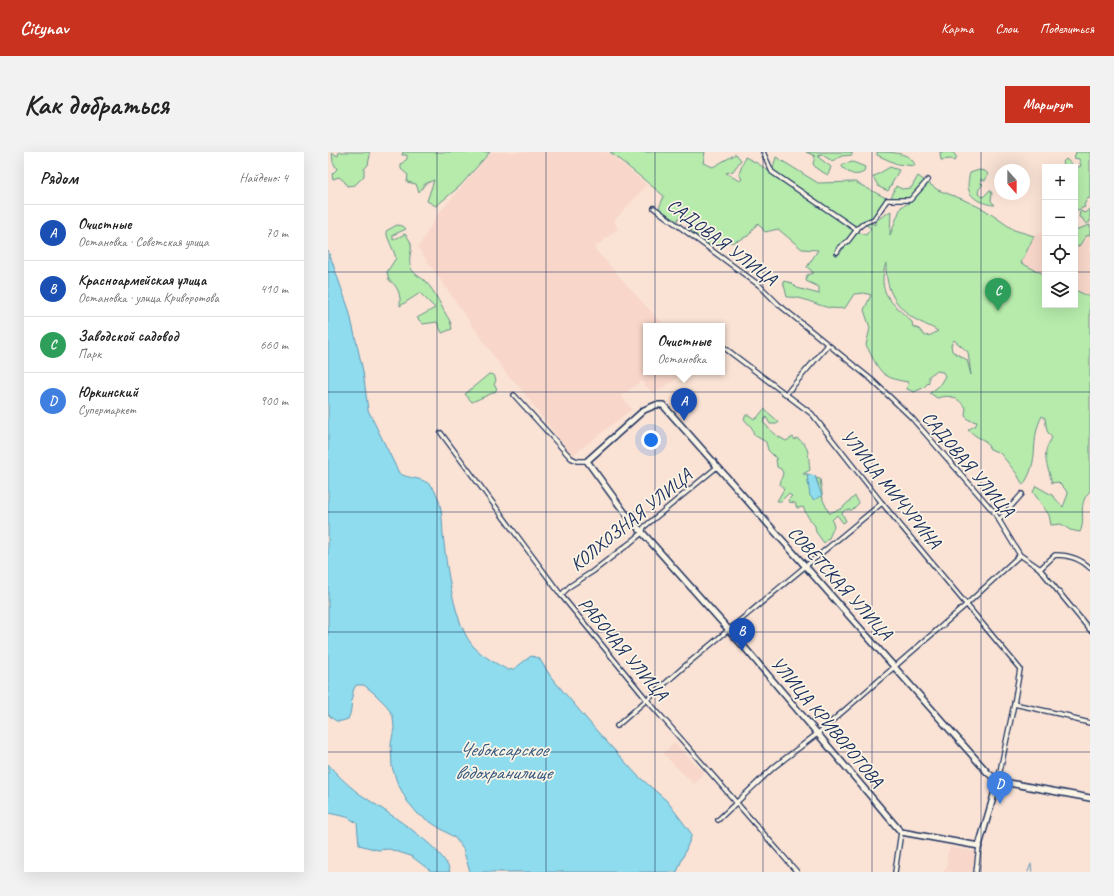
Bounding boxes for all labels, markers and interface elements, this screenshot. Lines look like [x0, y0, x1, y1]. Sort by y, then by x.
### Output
text: Citynav [20, 16, 68, 40]
text: Карта [941, 20, 973, 37]
text: Слои [995, 20, 1018, 37]
text: Поделиться [1040, 20, 1094, 37]
button: Маршрут [1005, 86, 1090, 123]
text: Как добраться [24, 87, 169, 122]
north arrow [994, 164, 1030, 200]
map controls [1042, 164, 1078, 308]
button: + [1042, 164, 1078, 200]
text: Рядом [40, 168, 78, 189]
text: Найдено: 4 [240, 170, 288, 186]
street label: САДОВАЯ УЛИЦА [662, 193, 783, 292]
button: − [1042, 200, 1078, 236]
text: Очистные [78, 215, 131, 234]
text: A [50, 225, 56, 241]
text: 70 m [266, 225, 288, 241]
text: Остановка · Советская улица [78, 234, 209, 250]
button: locate [1042, 236, 1078, 272]
text: Красноармейская улица [78, 271, 206, 290]
button: layers [1042, 272, 1078, 308]
pin: C [985, 278, 1011, 311]
text: B [50, 281, 56, 297]
text: 410 m [260, 281, 288, 297]
text: Остановка · улица Криворотова [78, 290, 219, 306]
popup [643, 323, 725, 375]
text: Заводской садовод [78, 327, 178, 346]
text: Очистные [657, 332, 711, 351]
text: C [50, 337, 56, 353]
text: 660 m [260, 337, 288, 353]
text: Парк [78, 346, 101, 362]
text: Остановка [657, 351, 706, 367]
text: Юркинский [78, 383, 138, 402]
pin: A [671, 388, 697, 421]
text: D [49, 393, 57, 409]
text: 900 m [260, 393, 288, 409]
text: Супермаркет [78, 402, 136, 418]
street label: САДОВАЯ УЛИЦА [917, 406, 1020, 523]
street label: УЛИЦА МИЧУРИНА [836, 425, 947, 555]
your location [641, 430, 661, 450]
street label: КОЛХОЗНАЯ УЛИЦА [565, 463, 698, 576]
street label: СОВЕТСКАЯ УЛИЦА [783, 521, 898, 646]
street label: РАБОЧАЯ УЛИЦА [573, 592, 674, 707]
pin: B [729, 618, 755, 651]
street label: УЛИЦА КРИВОРОТОВА [765, 652, 889, 793]
water label: Чебоксарское водохранилище [455, 737, 555, 785]
pin: D [987, 771, 1013, 804]

